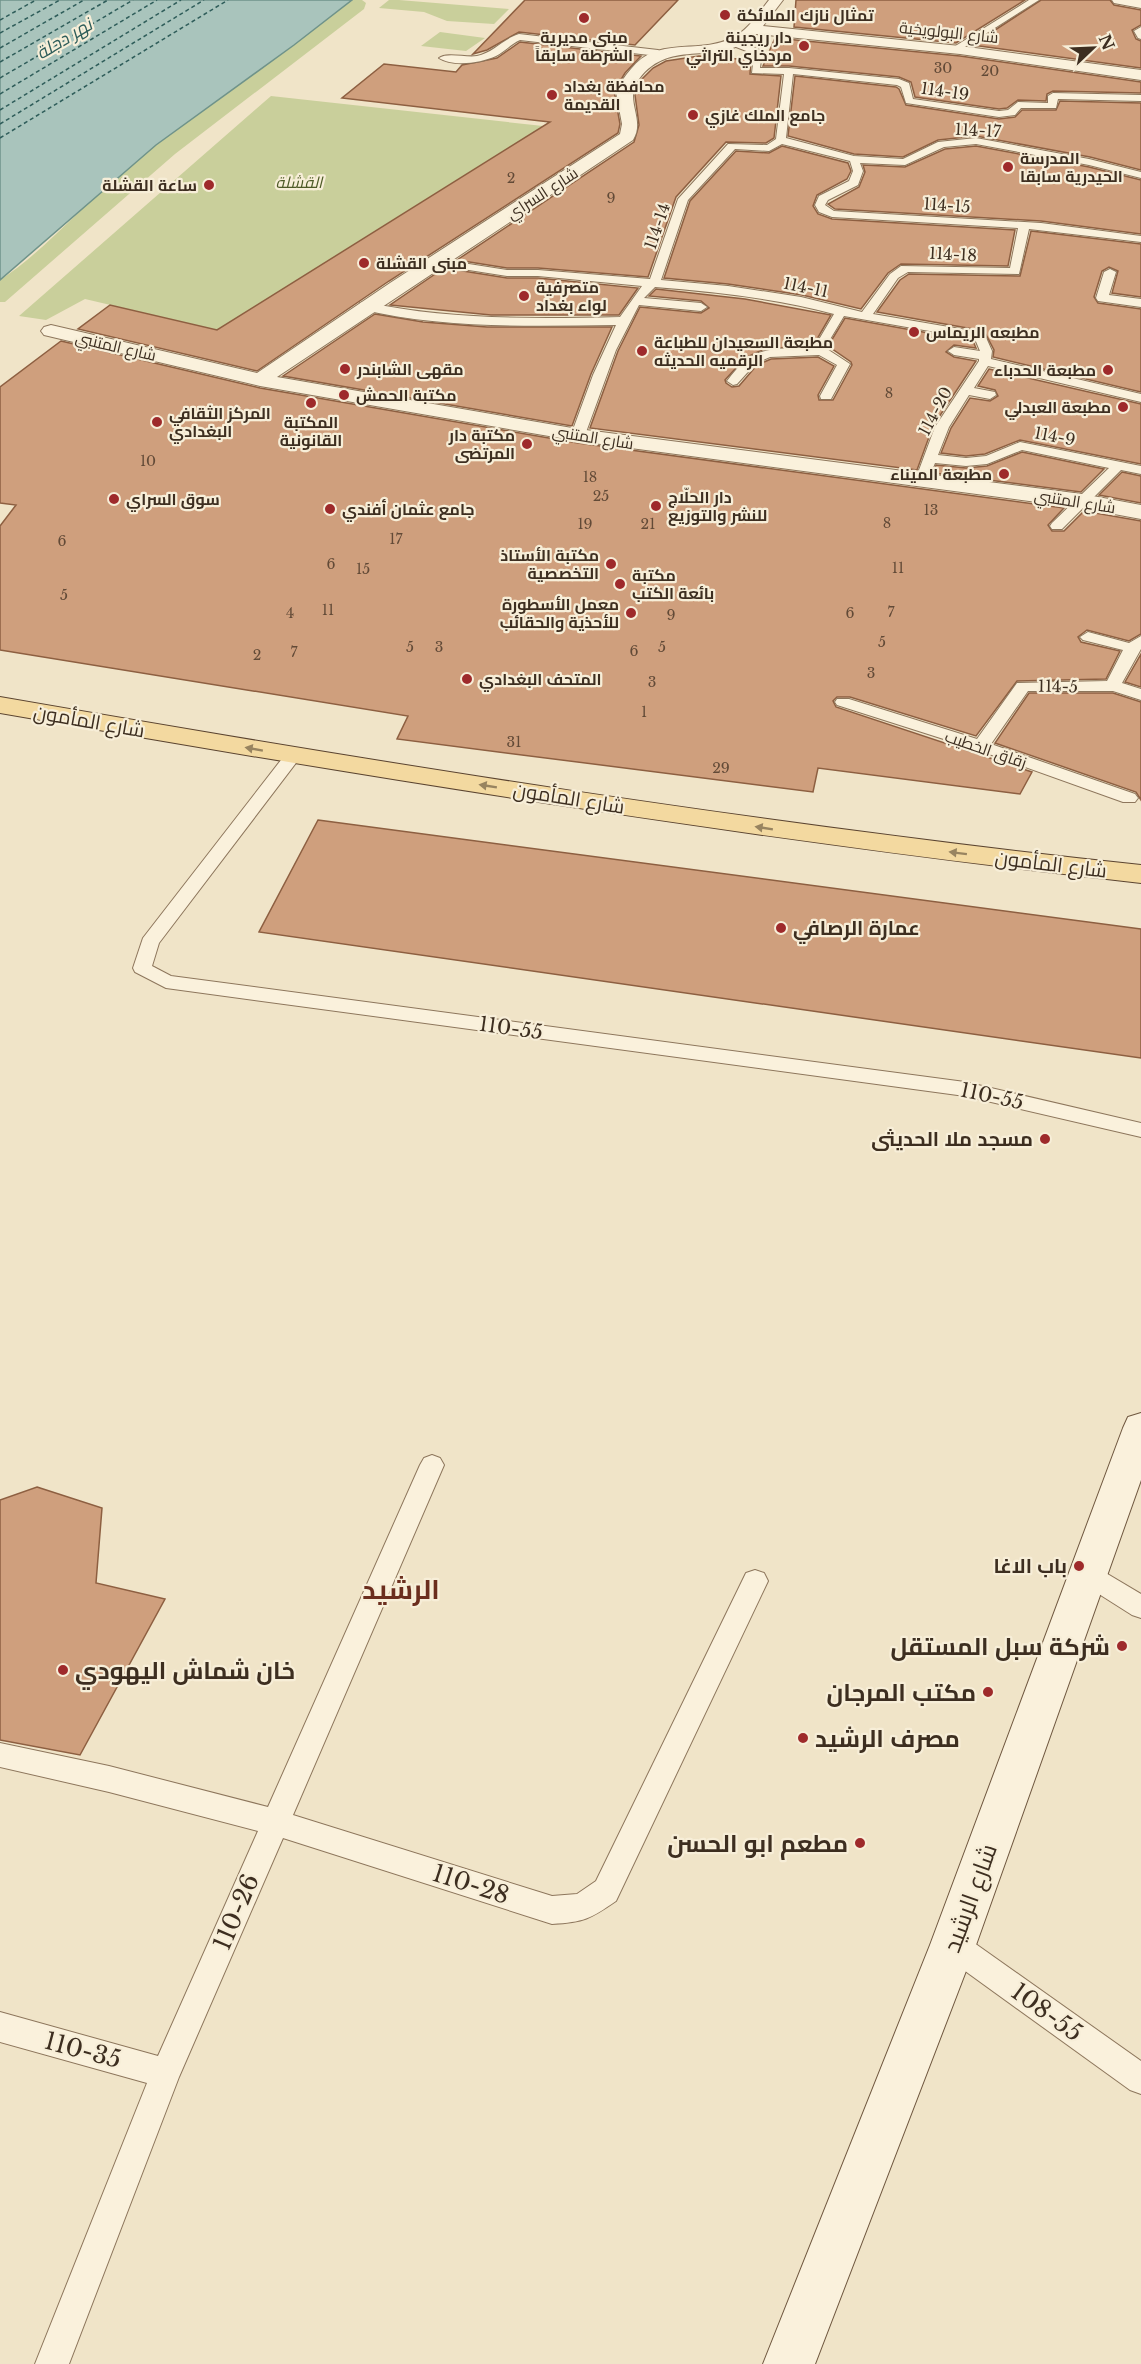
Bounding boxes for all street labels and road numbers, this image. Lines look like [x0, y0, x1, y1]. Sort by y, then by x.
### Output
street label: شارع البولويخية [898, 17, 1000, 49]
street label: 114-19 [920, 78, 970, 104]
street label: 114-17 [954, 119, 1003, 141]
street label: شارع السراي [502, 162, 584, 227]
street label: 114-15 [923, 193, 971, 217]
street label: 114-14 [640, 200, 674, 252]
street label: 114-18 [929, 243, 977, 265]
street label: 114-11 [782, 273, 830, 301]
street label: شارع المتنبي [73, 327, 158, 369]
street label: 114-20 [914, 383, 956, 439]
street label: شارع المتنبي [550, 421, 635, 457]
street label: 114-9 [1033, 422, 1077, 450]
street label: شارع المتنبي [1032, 485, 1117, 521]
street label: 114-5 [1038, 676, 1078, 696]
street label: شارع المأمون [31, 699, 146, 745]
street label: زقاق الخطيب [942, 726, 1030, 773]
street label: شارع المأمون [511, 777, 626, 821]
street label: شارع المأمون [993, 845, 1108, 885]
street label: 110-55 [478, 1012, 544, 1044]
street label: 110-55 [958, 1078, 1026, 1114]
street label: شارع الرشيد [937, 1840, 1005, 1957]
street label: 110-28 [429, 1858, 513, 1910]
street label: 110-26 [207, 1870, 265, 1954]
street label: 108-55 [1006, 1977, 1088, 2047]
street label: 110-35 [42, 2026, 124, 2074]

